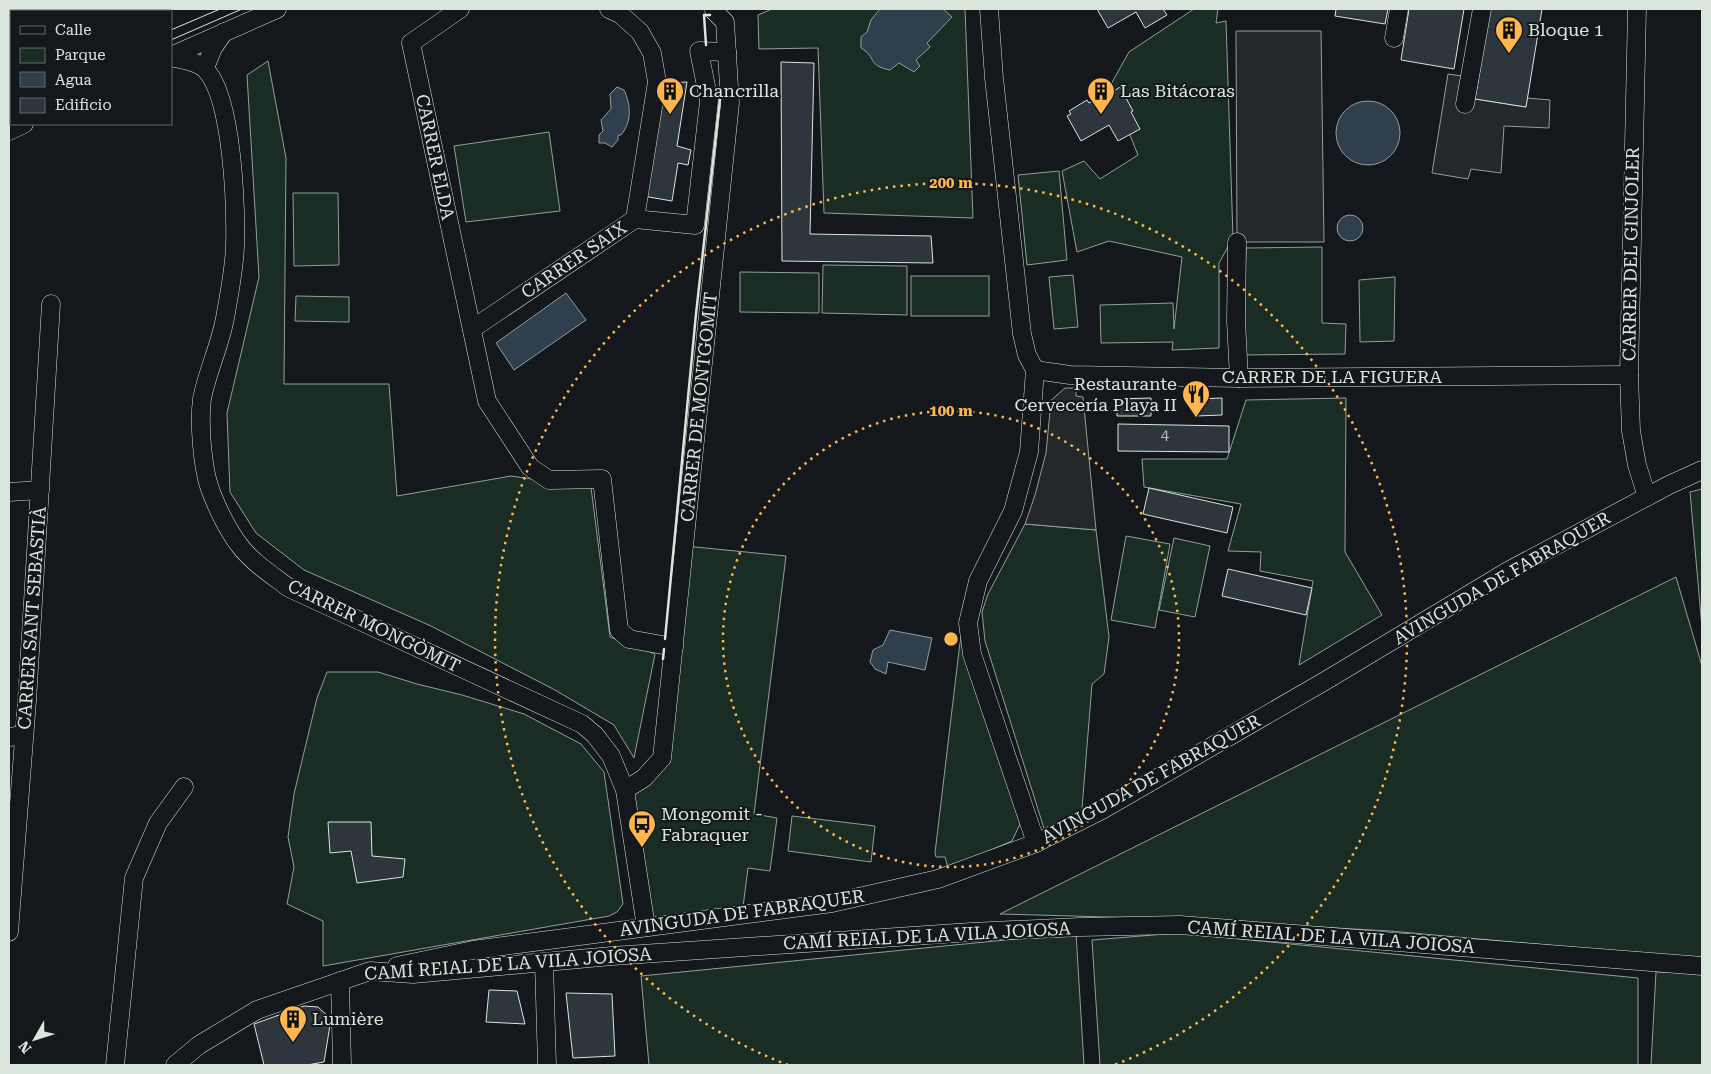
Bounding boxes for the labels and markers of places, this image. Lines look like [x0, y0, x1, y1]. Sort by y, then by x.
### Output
building icon: Bloque 1 [1494, 15, 1524, 54]
place label: Bloque 1 [1528, 19, 1604, 40]
building icon: Chancrilla [655, 76, 685, 115]
building icon: Las Bitácoras [1086, 76, 1116, 115]
place label: Chancrilla [689, 80, 779, 101]
place label: Las Bitácoras [1120, 80, 1235, 101]
place label: Restaurante Cervecería Playa II [1015, 373, 1177, 415]
restaurant icon: Restaurante Cervecería Playa II [1181, 379, 1211, 418]
centre of rings [942, 630, 960, 648]
place label: Mongomit - Fabraquer [661, 803, 763, 845]
bus stop icon: Mongomit - Fabraquer [627, 809, 657, 848]
building icon: Lumière [278, 1004, 308, 1043]
place label: Lumière [312, 1008, 384, 1029]

